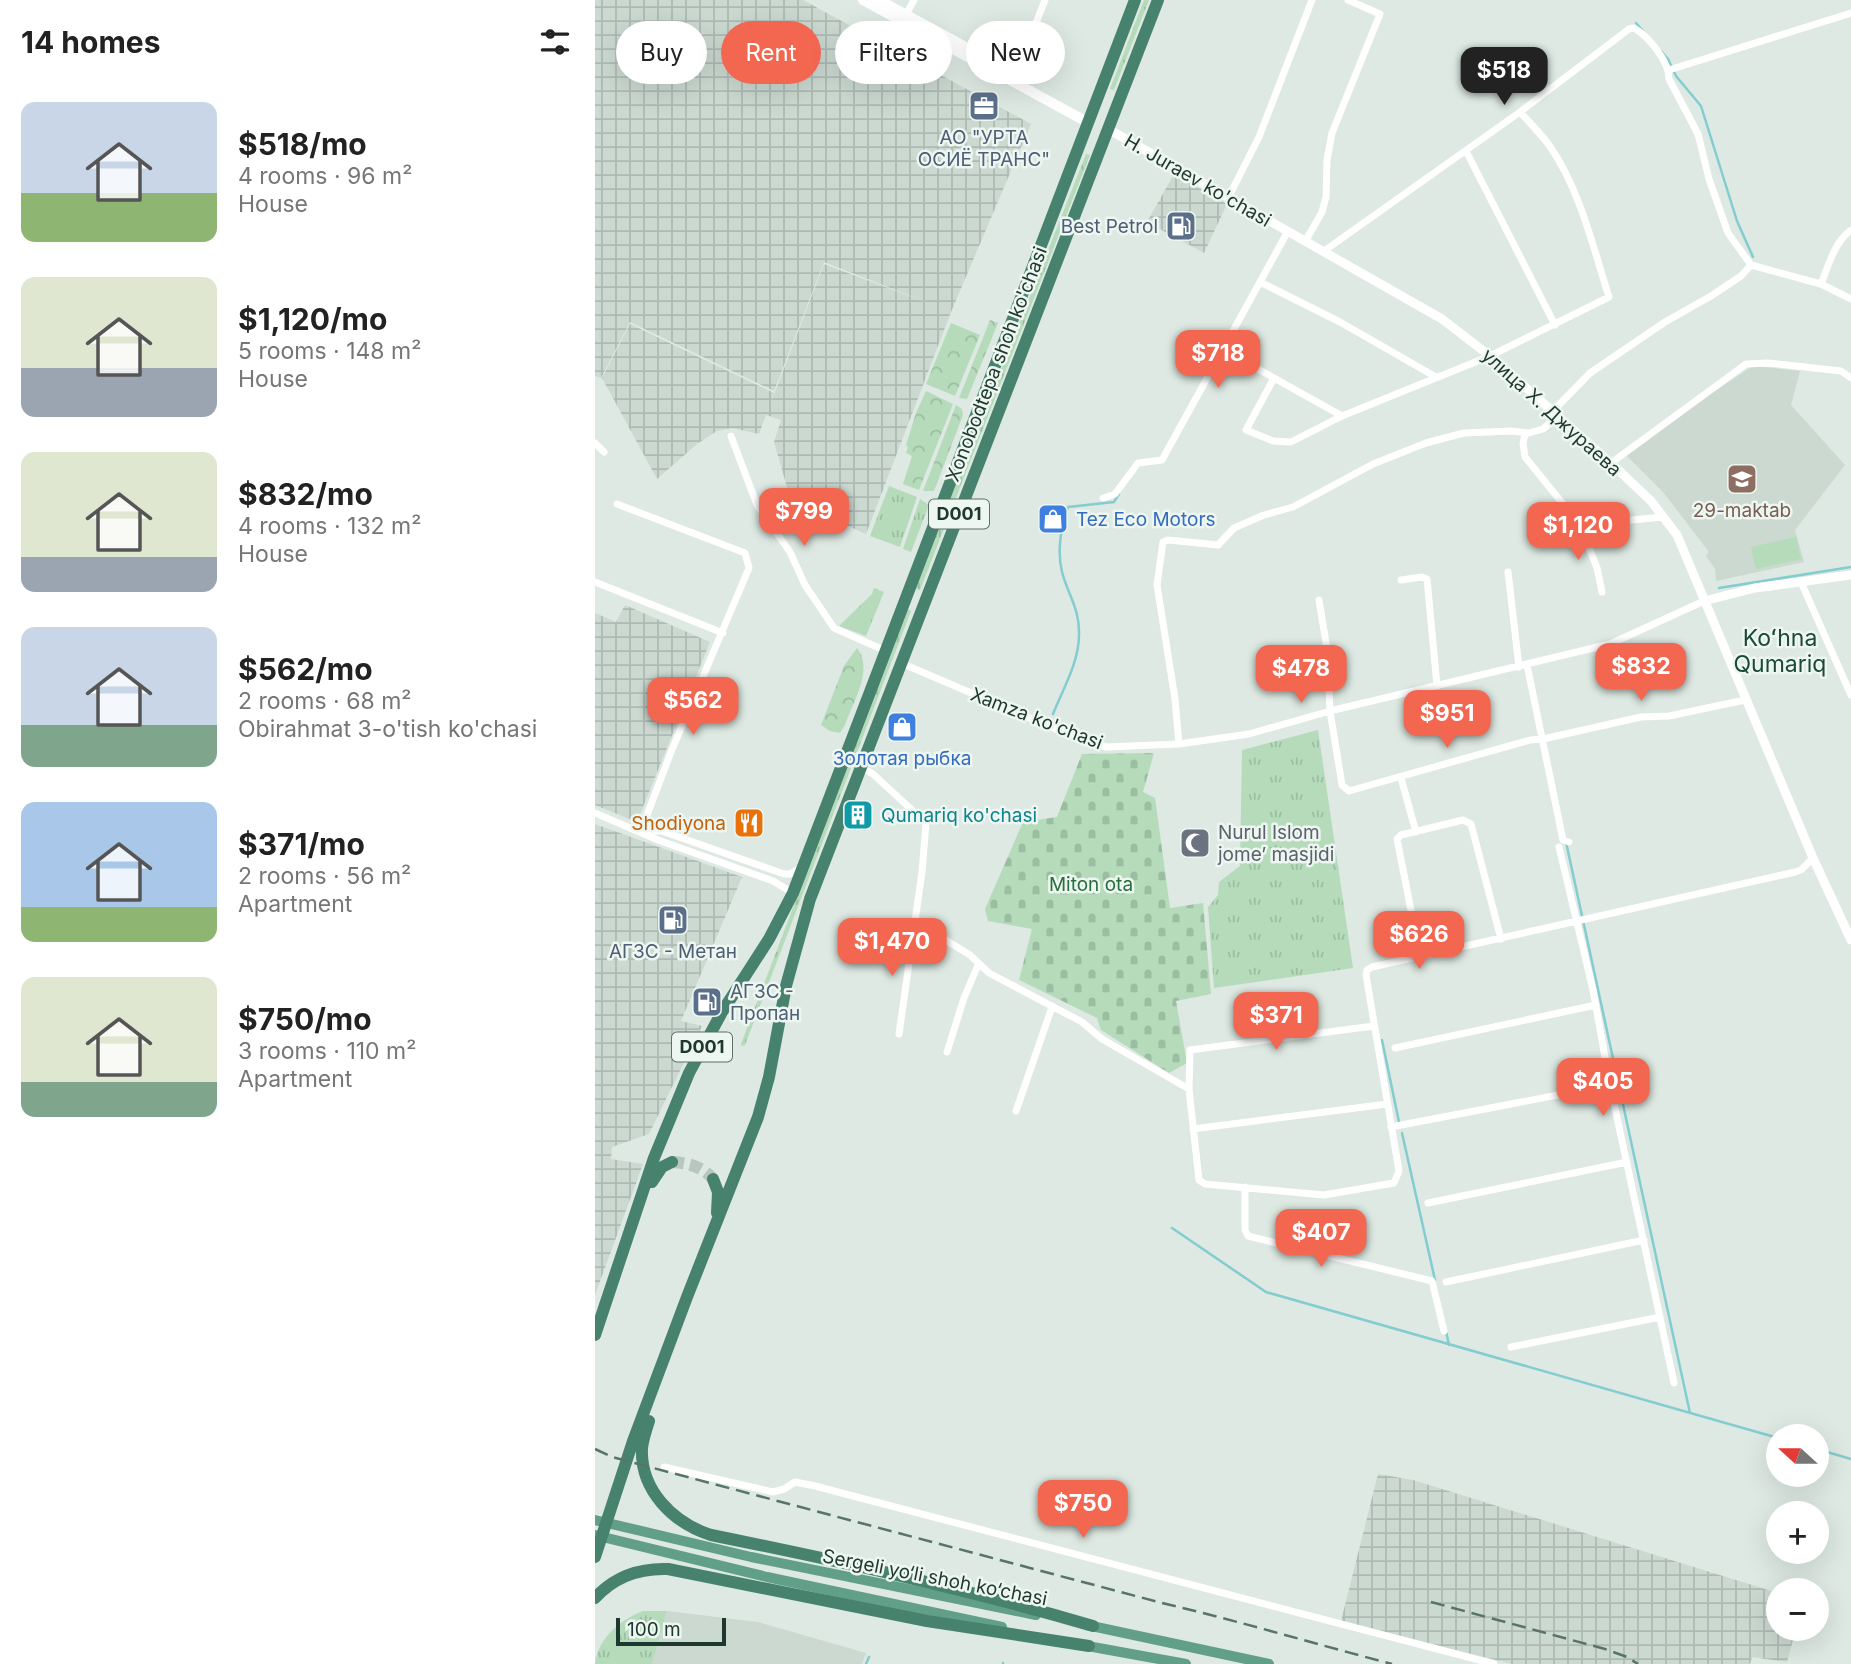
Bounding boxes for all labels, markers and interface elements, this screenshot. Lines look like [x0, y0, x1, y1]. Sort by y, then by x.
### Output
chip: Buy [616, 21, 707, 84]
chip: Rent [721, 21, 821, 84]
chip: Filters [835, 21, 952, 84]
chip: New [966, 21, 1065, 84]
icon: filters [536, 23, 574, 61]
text: 14 homes [21, 24, 160, 60]
pin: $518 [1463, 48, 1545, 107]
text: $518 [1477, 56, 1531, 84]
office icon: АО "УРТА ОСИЁ ТРАНС" [967, 89, 1001, 123]
text: $518/mo [238, 126, 367, 162]
place label: АО "УРТА ОСИЁ ТРАНС" [918, 126, 1050, 171]
street label: H. Juraev ko'chasi [1120, 129, 1275, 232]
icon: home [77, 130, 161, 214]
text: 4 rooms · 96 m² [238, 162, 412, 190]
text: House [238, 190, 308, 218]
fuel station icon: Best Petrol [1164, 209, 1198, 243]
place label: Best Petrol [1061, 215, 1158, 238]
street label: Xonobodtepa shoh ko'chasi [941, 244, 1052, 485]
text: $1,120/mo [238, 301, 387, 337]
icon: home [77, 305, 161, 389]
pin: $718 [1177, 330, 1259, 390]
text: 5 rooms · 148 m² [238, 337, 421, 365]
text: $718 [1191, 339, 1245, 367]
street label: улица Х. Джураева [1477, 344, 1626, 481]
text: House [238, 365, 308, 393]
school or university icon: 29-maktab [1725, 462, 1759, 496]
text: $832/mo [238, 476, 373, 512]
icon: home [77, 480, 161, 564]
pin: $799 [763, 489, 845, 548]
text: $799 [775, 497, 833, 525]
place label: 29-maktab [1693, 499, 1791, 522]
road number: D001 [929, 500, 989, 528]
shop icon: Tez Eco Motors [1036, 502, 1070, 536]
pin: $1,120 [1521, 503, 1635, 562]
place label: Tez Eco Motors [1076, 508, 1216, 531]
text: $1,120 [1543, 511, 1613, 539]
text: 4 rooms · 132 m² [238, 512, 421, 540]
text: House [238, 540, 308, 568]
district label: Koʻhna Qumariq [1734, 624, 1826, 678]
pin: $832 [1600, 644, 1682, 703]
pin: $478 [1260, 646, 1342, 705]
text: $562/mo [238, 651, 373, 687]
text: $832 [1611, 652, 1671, 680]
text: $478 [1272, 654, 1330, 682]
icon: home [77, 655, 161, 739]
pin: $562 [652, 678, 734, 737]
street label: Xamza ko'chasi [968, 683, 1106, 754]
text: $562 [663, 686, 723, 714]
text: 2 rooms · 68 m² [238, 687, 411, 715]
pin: $951 [1406, 690, 1488, 750]
text: $951 [1420, 699, 1474, 727]
shop icon: Золотая рыбка [885, 710, 919, 744]
text: Obirahmat 3-o'tish ko'chasi [238, 715, 537, 743]
place label: Золотая рыбка [833, 747, 971, 770]
building icon: Qumariq ko'chasi [841, 798, 875, 832]
place label: Qumariq ko'chasi [881, 804, 1037, 827]
restaurant icon: Shodiyona [732, 806, 766, 840]
place label: Shodiyona [631, 812, 726, 835]
place label: Nurul Islom jome’ masjidi [1217, 821, 1334, 866]
text: $371/mo [238, 826, 365, 862]
mosque icon: Nurul Islom jome’ masjidi [1178, 826, 1212, 860]
icon: home [77, 830, 161, 914]
text: 2 rooms · 56 m² [238, 862, 411, 890]
park label: Miton ota [1049, 873, 1133, 896]
text: Apartment [238, 890, 352, 918]
fuel station icon: АГЗС - Метан [656, 903, 690, 937]
pin: $626 [1378, 912, 1460, 971]
pin: $1,470 [835, 918, 949, 978]
text: $626 [1389, 920, 1449, 948]
text: $1,470 [854, 927, 930, 955]
place label: АГЗС - Метан [609, 940, 737, 963]
place label: АГЗС - Пропан [730, 980, 800, 1025]
fuel station icon: АГЗС - Пропан [690, 985, 724, 1019]
pin: $371 [1235, 992, 1317, 1052]
text: $750/mo [238, 1001, 372, 1037]
text: $371 [1249, 1001, 1303, 1029]
icon: home [77, 1005, 161, 1089]
road number: D001 [672, 1032, 732, 1062]
text: 3 rooms · 110 m² [238, 1037, 416, 1065]
pin: $405 [1562, 1058, 1644, 1118]
text: Apartment [238, 1065, 352, 1093]
text: $405 [1573, 1067, 1633, 1095]
pin: $407 [1280, 1210, 1362, 1269]
text: $407 [1291, 1218, 1351, 1246]
north arrow [1766, 1424, 1829, 1488]
map controls [1766, 1424, 1829, 1641]
pin: $750 [1042, 1480, 1124, 1540]
text: $750 [1054, 1489, 1112, 1517]
button: + [1766, 1501, 1829, 1564]
street label: Sergeli yo‘li shoh ko‘chasi [821, 1544, 1049, 1611]
button: − [1766, 1578, 1829, 1641]
scale bar [616, 1615, 726, 1647]
text: 100 m [627, 1618, 681, 1641]

